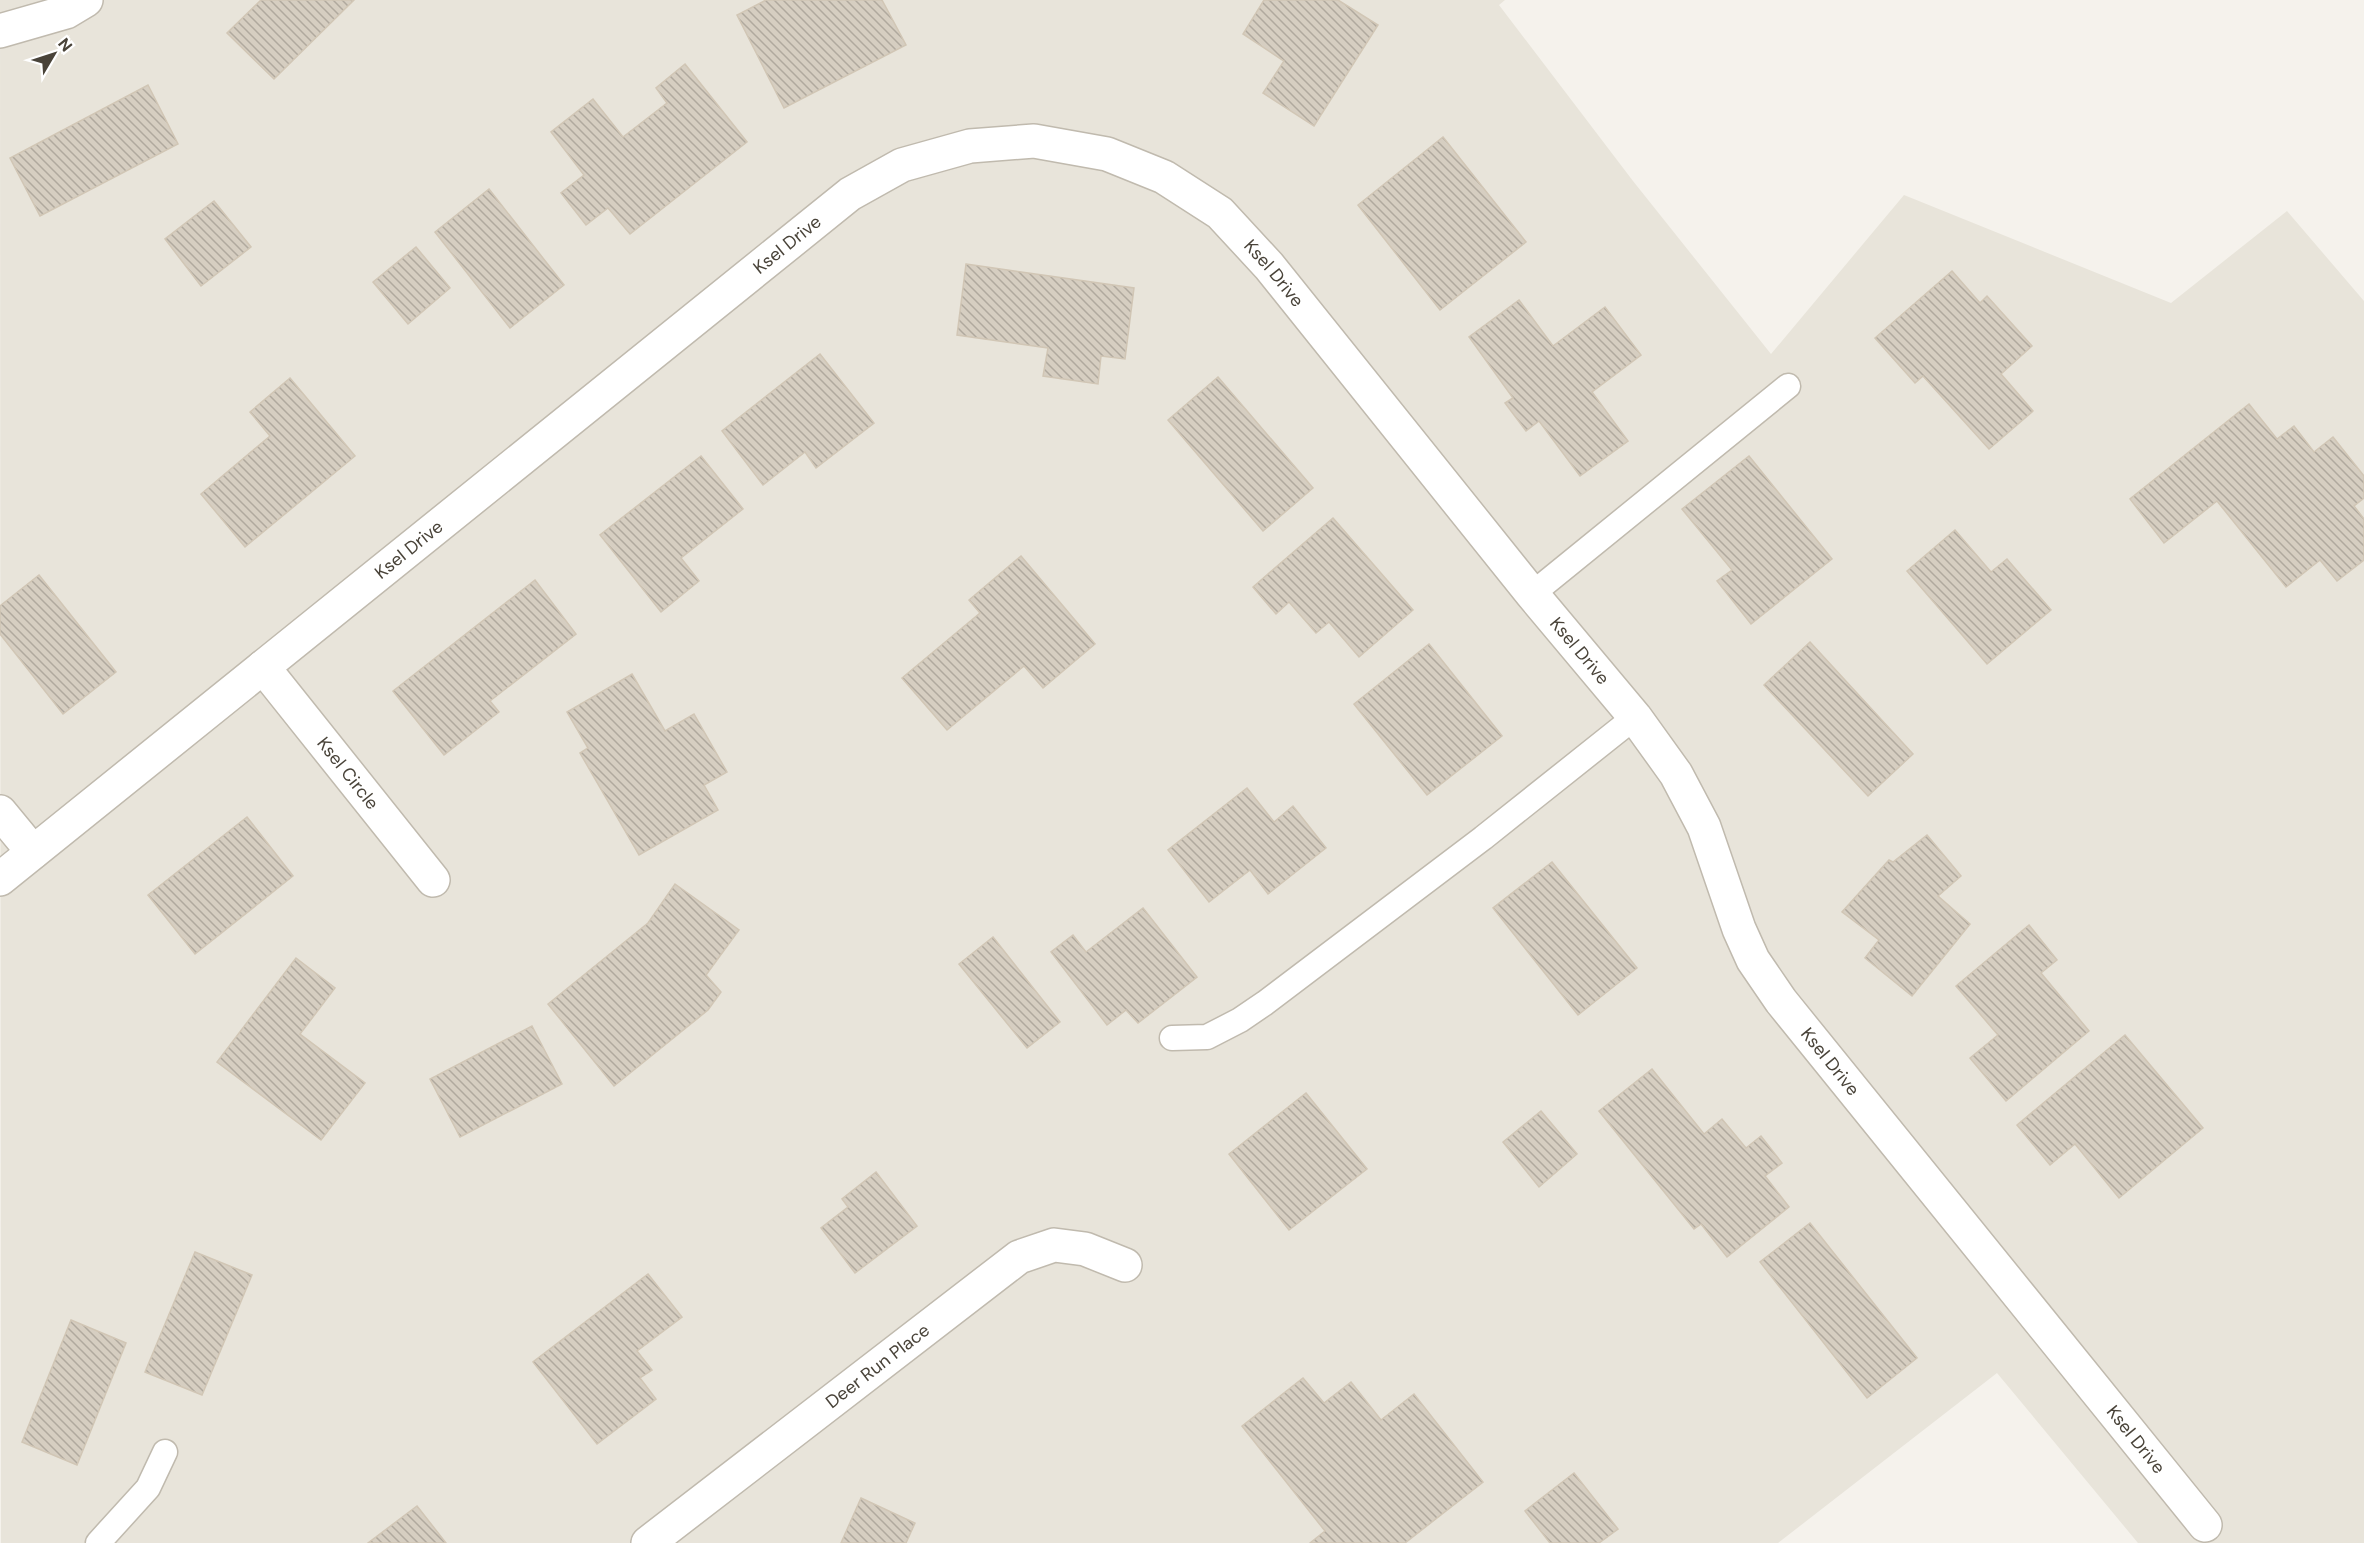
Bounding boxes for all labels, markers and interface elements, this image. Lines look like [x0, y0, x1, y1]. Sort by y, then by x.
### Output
north arrow [24, 24, 84, 84]
text: N [53, 34, 77, 56]
street label: Ksel Drive [748, 210, 826, 279]
street label: Ksel Drive [1239, 234, 1309, 312]
street label: Ksel Drive [370, 515, 448, 584]
street label: Ksel Drive [1544, 612, 1615, 690]
street label: Ksel Circle [311, 732, 384, 815]
street label: Ksel Drive [1795, 1023, 1865, 1101]
street label: Deer Run Place [821, 1318, 935, 1414]
street label: Ksel Drive [2101, 1400, 2171, 1479]

